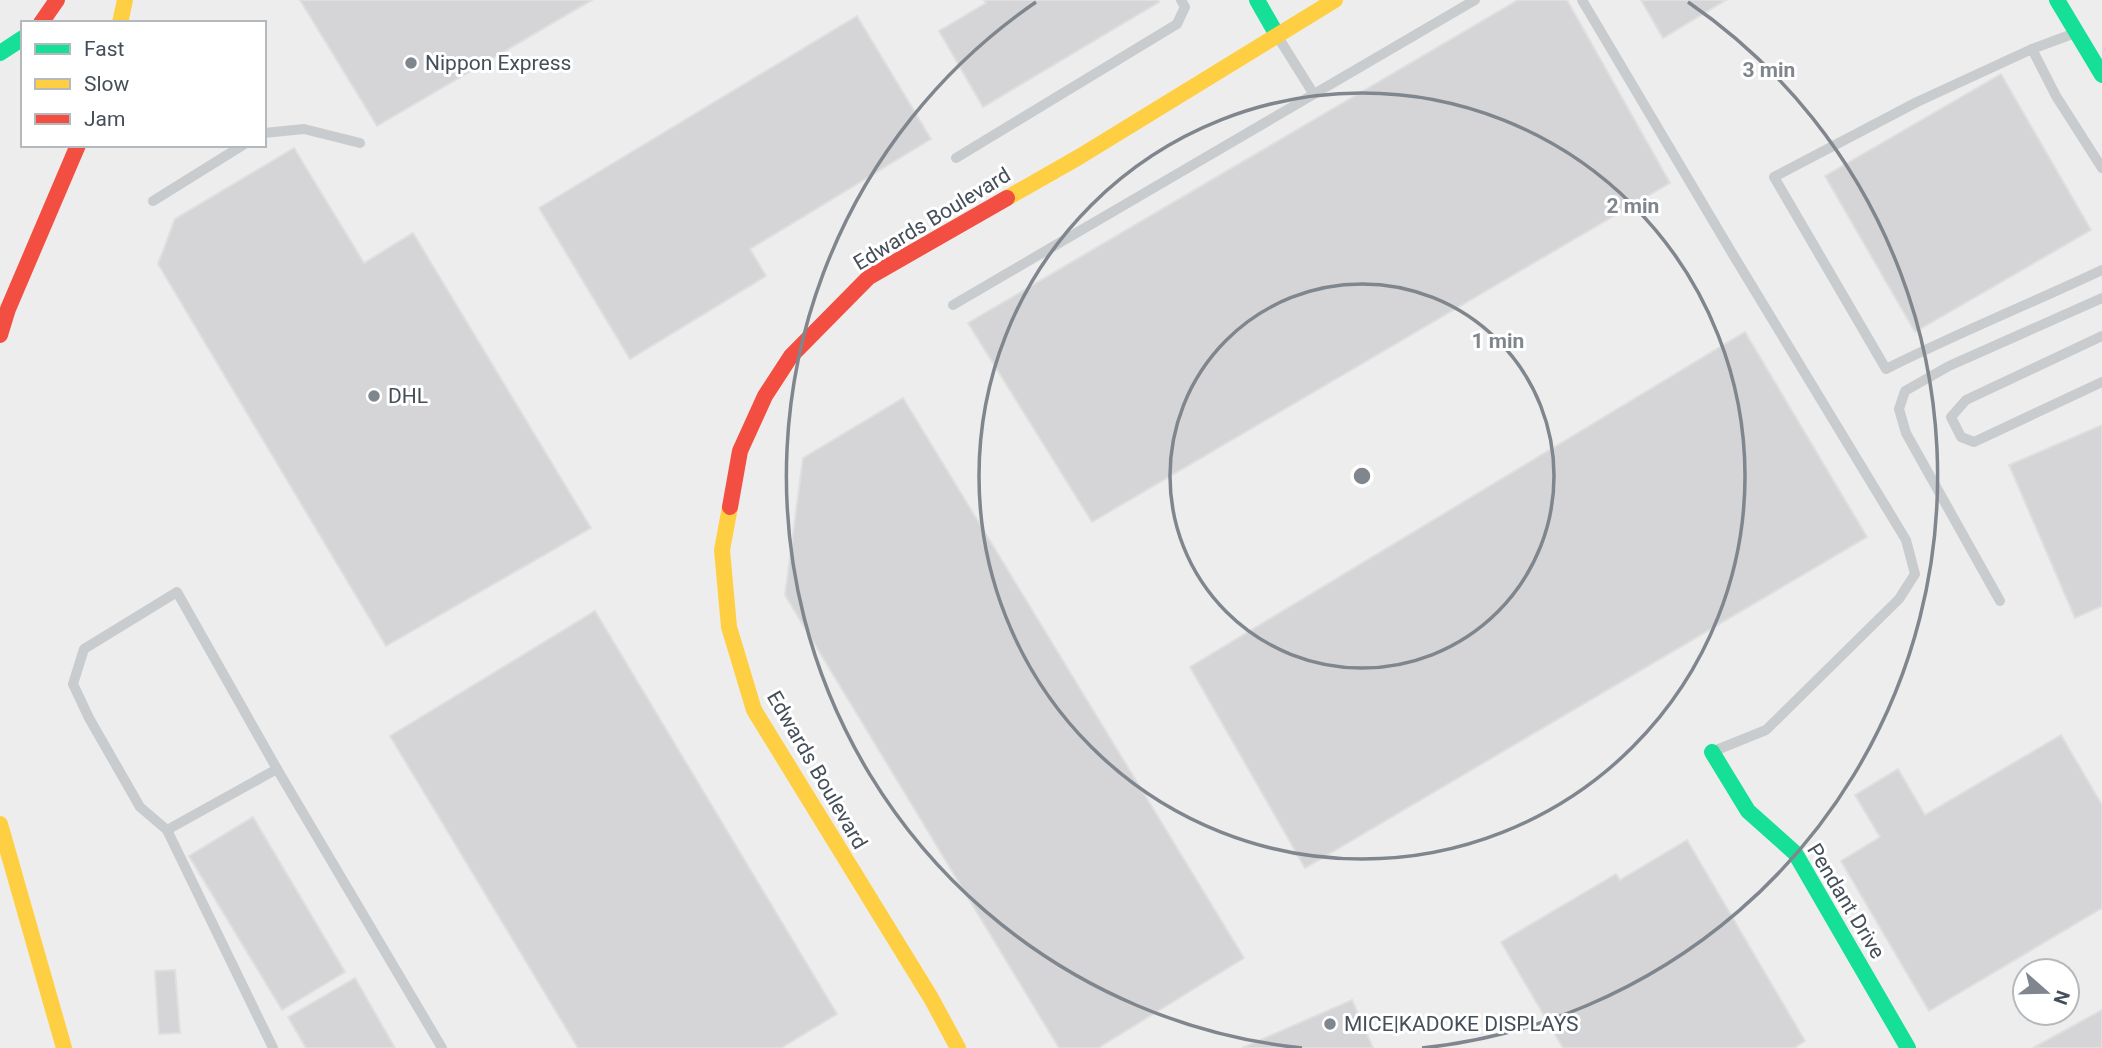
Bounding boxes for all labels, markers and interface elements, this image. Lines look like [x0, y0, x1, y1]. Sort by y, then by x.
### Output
legend [21, 21, 266, 147]
text: Fast [84, 37, 125, 61]
place label: Nippon Express [425, 51, 571, 75]
marker: Nippon Express [403, 55, 419, 71]
text: 3 min [1743, 58, 1795, 82]
text: Slow [84, 72, 130, 96]
text: Jam [84, 107, 125, 131]
street label: Edwards Boulevard [849, 163, 1015, 275]
text: 2 min [1607, 194, 1659, 218]
text: 1 min [1472, 329, 1524, 353]
place label: DHL [388, 384, 428, 408]
marker: DHL [366, 388, 382, 404]
centre of rings [1350, 464, 1374, 488]
street label: Edwards Boulevard [762, 687, 872, 853]
street label: Pendant Drive [1802, 839, 1890, 963]
north arrow [2011, 957, 2081, 1027]
text: N [2048, 987, 2075, 1008]
place label: MICE|KADOKE DISPLAYS [1344, 1012, 1579, 1036]
marker: MICE|KADOKE DISPLAYS [1322, 1016, 1338, 1032]

